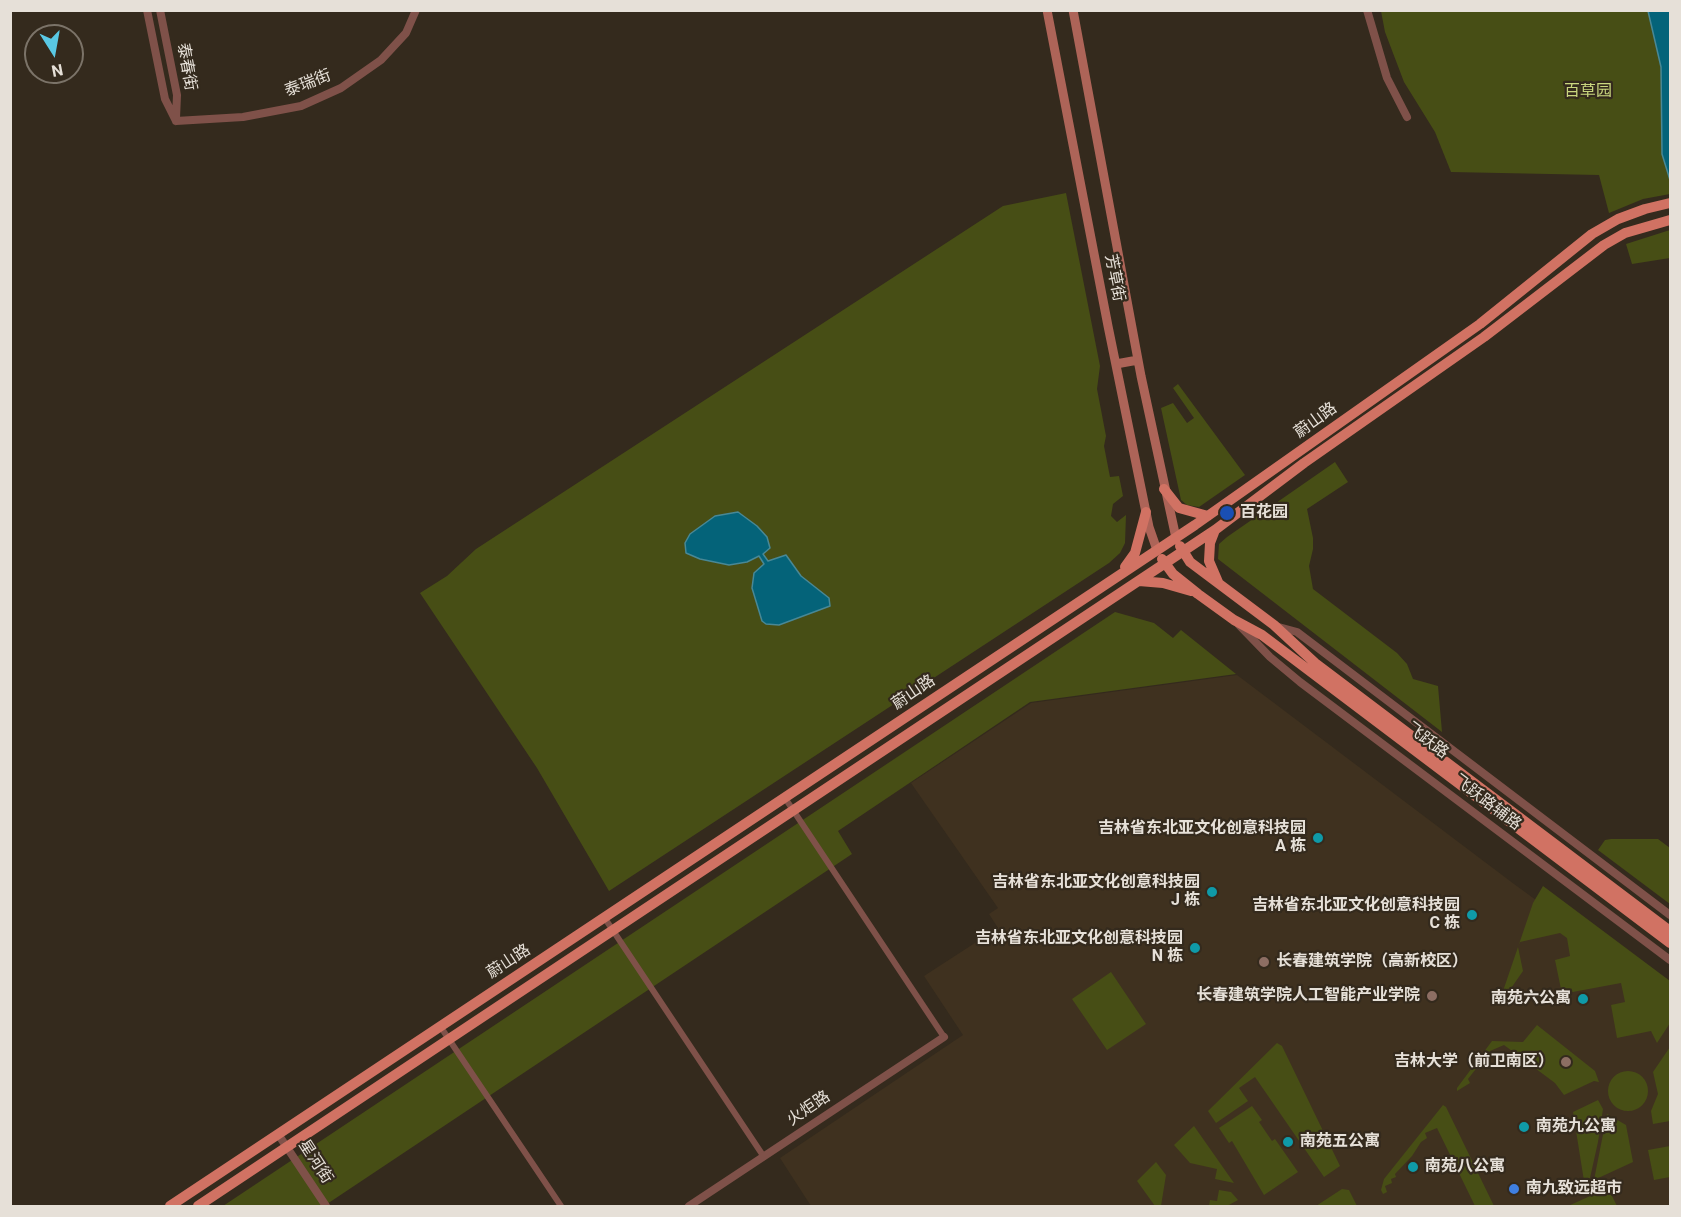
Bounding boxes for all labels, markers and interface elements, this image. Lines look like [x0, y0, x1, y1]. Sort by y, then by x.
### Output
north arrow [24, 24, 84, 84]
street label: 泰春街 [172, 42, 200, 92]
text: N [50, 60, 65, 81]
street label: 泰瑞街 [282, 66, 334, 102]
park label: 百草园 [1564, 82, 1612, 102]
street label: 芳草街 [1100, 253, 1128, 303]
street label: 蔚山路 [1291, 399, 1341, 443]
place label: 百花园 [1240, 503, 1288, 523]
marker: 百花园 [1218, 504, 1236, 522]
street label: 蔚山路 [889, 672, 939, 714]
street label: 飞跃路 [1402, 719, 1452, 763]
street label: 飞跃路辅路 [1449, 771, 1525, 835]
place label: 吉林省东北亚文化创意科技园 A 栋 [1098, 819, 1306, 857]
marker: 吉林省东北亚文化创意科技园 A 栋 [1311, 831, 1325, 845]
place label: 吉林省东北亚文化创意科技园 J 栋 [992, 873, 1200, 911]
marker: 吉林省东北亚文化创意科技园 J 栋 [1205, 885, 1219, 899]
place label: 吉林省东北亚文化创意科技园 C 栋 [1252, 896, 1460, 934]
marker: 吉林省东北亚文化创意科技园 C 栋 [1465, 908, 1479, 922]
place label: 吉林省东北亚文化创意科技园 N 栋 [975, 929, 1183, 967]
street label: 蔚山路 [484, 941, 534, 983]
marker: 吉林省东北亚文化创意科技园 N 栋 [1188, 941, 1202, 955]
place label: 长春建筑学院（高新校区） [1276, 952, 1468, 972]
marker: 长春建筑学院（高新校区） [1257, 955, 1271, 969]
place label: 长春建筑学院人工智能产业学院 [1196, 986, 1420, 1006]
marker: 长春建筑学院人工智能产业学院 [1425, 989, 1439, 1003]
place label: 南苑六公寓 [1491, 989, 1571, 1009]
marker: 南苑六公寓 [1576, 992, 1590, 1006]
place label: 吉林大学（前卫南区） [1394, 1052, 1554, 1072]
marker: 吉林大学（前卫南区） [1559, 1055, 1573, 1069]
street label: 火炬路 [784, 1088, 834, 1130]
place label: 南苑九公寓 [1536, 1117, 1616, 1137]
marker: 南苑九公寓 [1517, 1120, 1531, 1134]
place label: 南苑五公寓 [1300, 1132, 1380, 1152]
marker: 南苑五公寓 [1281, 1135, 1295, 1149]
street label: 星河街 [294, 1137, 336, 1187]
place label: 南苑八公寓 [1425, 1157, 1505, 1177]
marker: 南苑八公寓 [1406, 1160, 1420, 1174]
place label: 南九致远超市 [1526, 1179, 1622, 1199]
marker: 南九致远超市 [1507, 1182, 1521, 1196]

